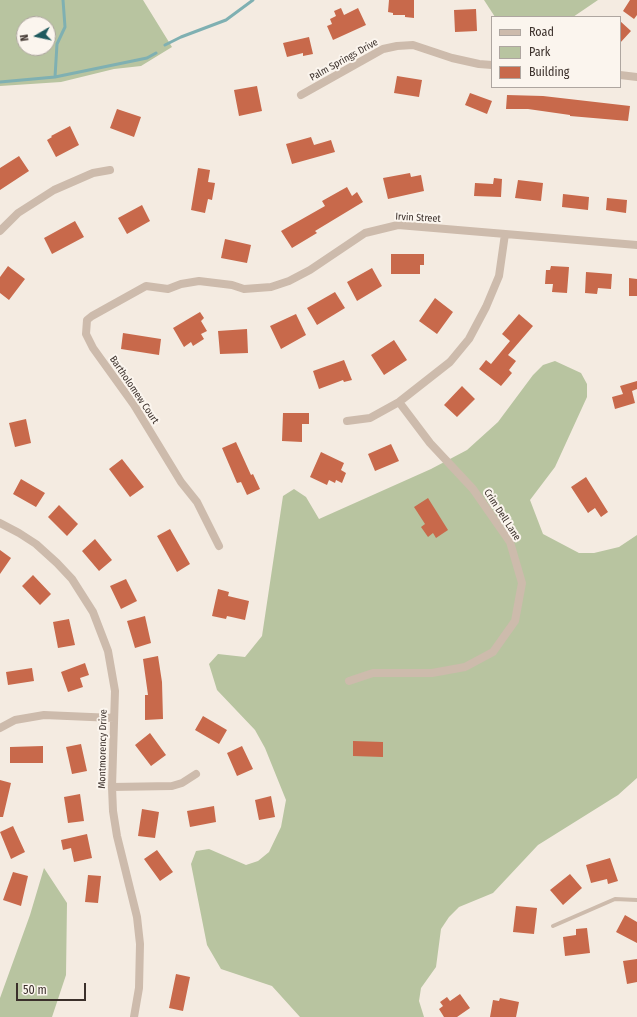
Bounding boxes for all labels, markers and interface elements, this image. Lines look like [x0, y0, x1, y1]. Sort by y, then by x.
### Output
north arrow [16, 16, 56, 56]
legend [491, 16, 621, 88]
text: Road [529, 25, 554, 39]
text: N [18, 34, 32, 42]
street label: Palm Springs Drive [308, 36, 380, 84]
text: Park [529, 45, 550, 59]
text: Building [529, 65, 569, 79]
street label: Irvin Street [395, 211, 441, 225]
street label: Bartholomew Court [107, 354, 161, 426]
street label: Crim Dell Lane [481, 487, 523, 543]
street label: Montmorency Drive [96, 709, 110, 789]
scale bar [18, 975, 88, 1001]
text: 50 m [23, 983, 47, 997]

